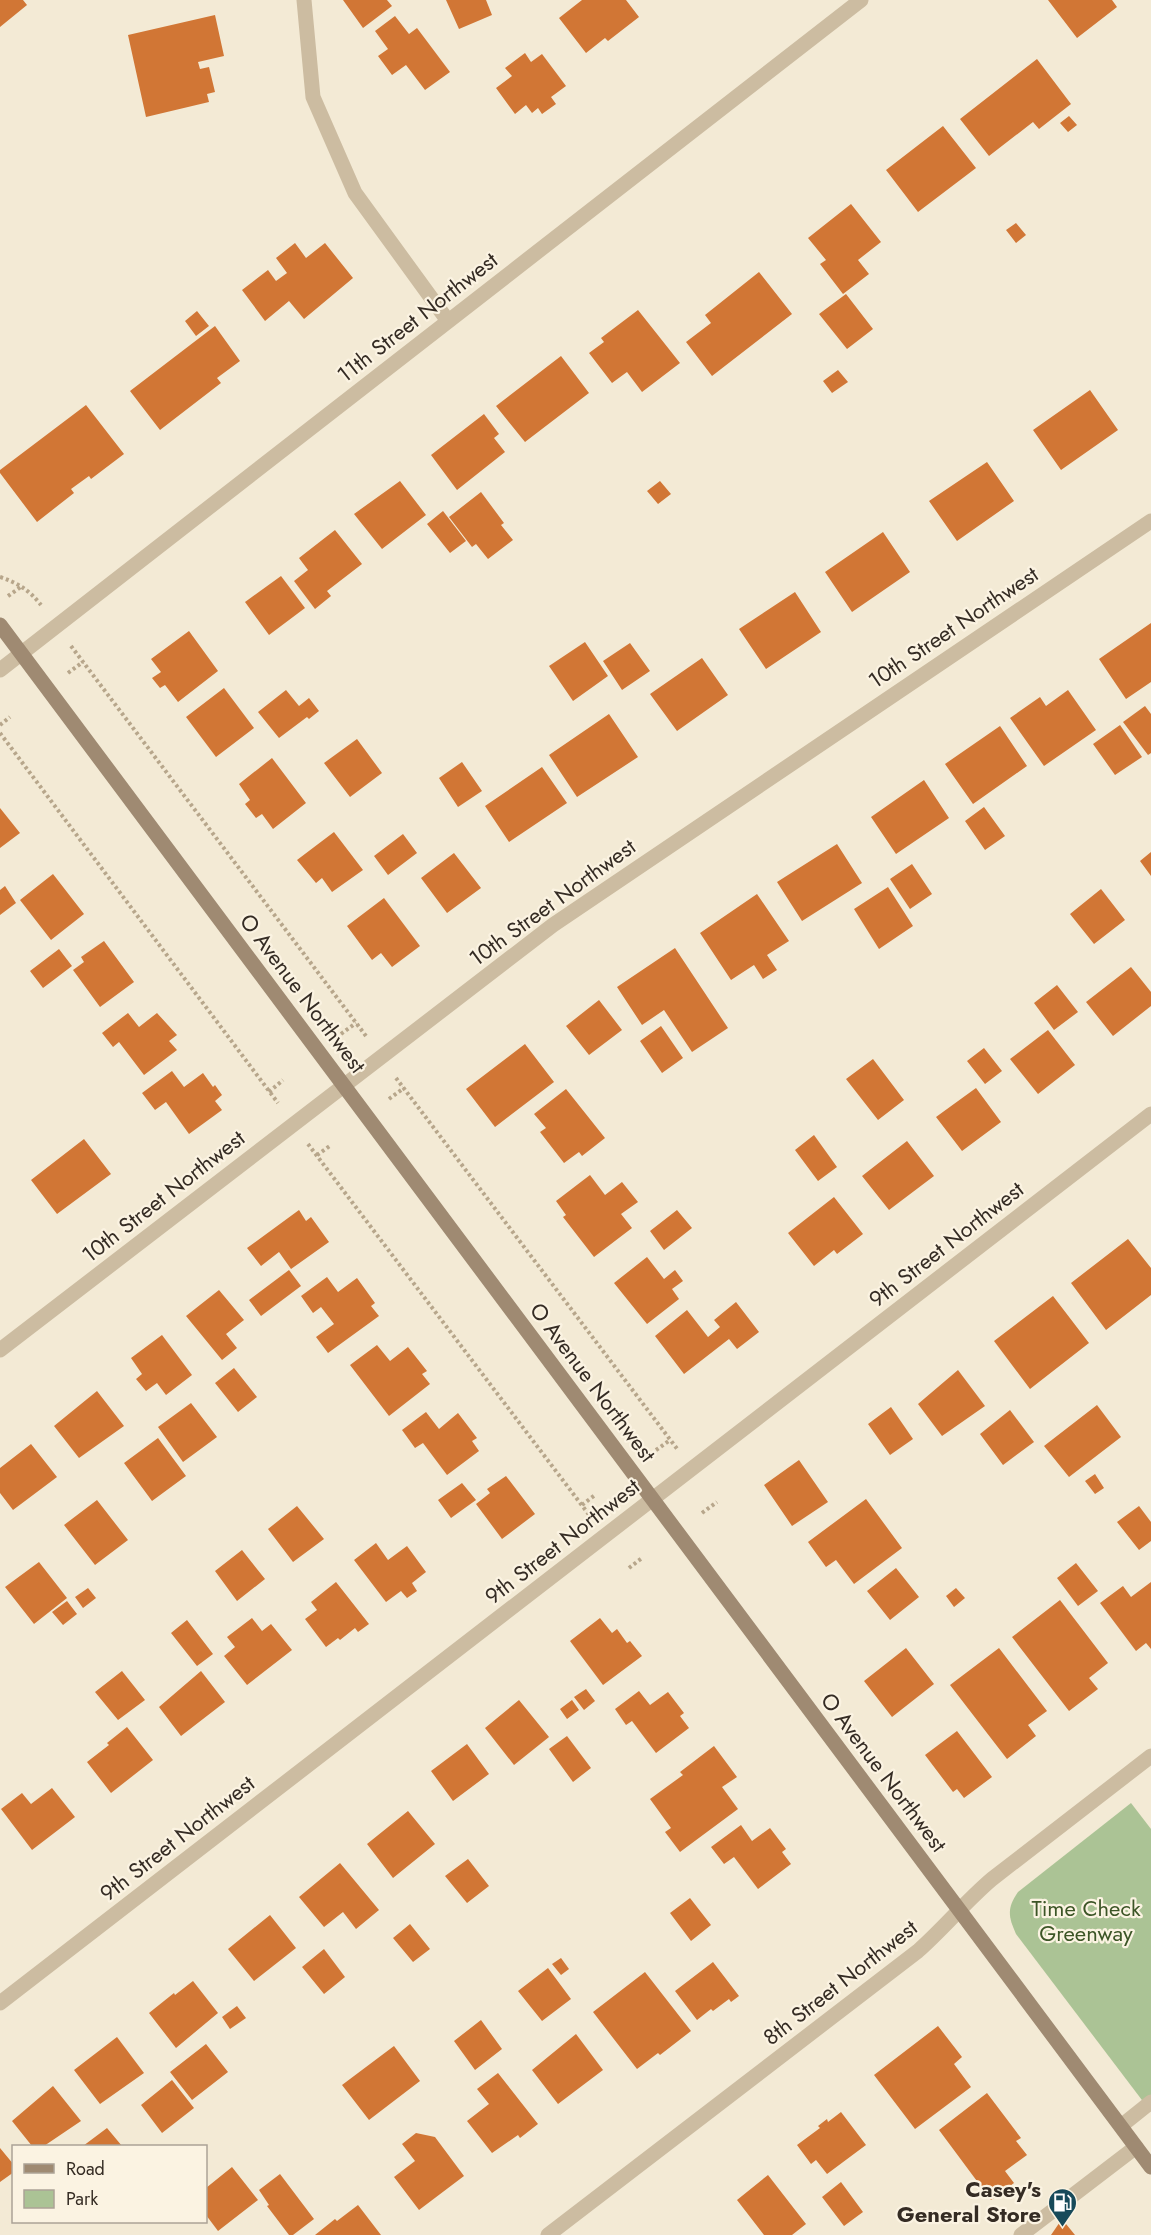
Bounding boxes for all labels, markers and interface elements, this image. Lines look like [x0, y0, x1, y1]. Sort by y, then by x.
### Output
street label: 11th Street Northwest [330, 244, 505, 390]
street label: 10th Street Northwest [862, 558, 1045, 696]
street label: 10th Street Northwest [462, 830, 643, 973]
street label: O Avenue Northwest [232, 906, 374, 1080]
street label: 10th Street Northwest [75, 1122, 252, 1270]
street label: 9th Street Northwest [862, 1173, 1031, 1315]
street label: O Avenue Northwest [522, 1295, 664, 1469]
street label: 9th Street Northwest [478, 1470, 647, 1612]
street label: O Avenue Northwest [813, 1685, 955, 1859]
street label: 9th Street Northwest [93, 1767, 262, 1909]
park label: Time Check Greenway [1031, 1892, 1141, 1949]
street label: 8th Street Northwest [756, 1911, 924, 2052]
legend [12, 2145, 207, 2223]
text: Road [66, 2156, 105, 2182]
place label: Casey's General Store [897, 2173, 1041, 2230]
text: Park [66, 2186, 98, 2212]
fuel station icon: Casey's General Store [1046, 2186, 1078, 2228]

